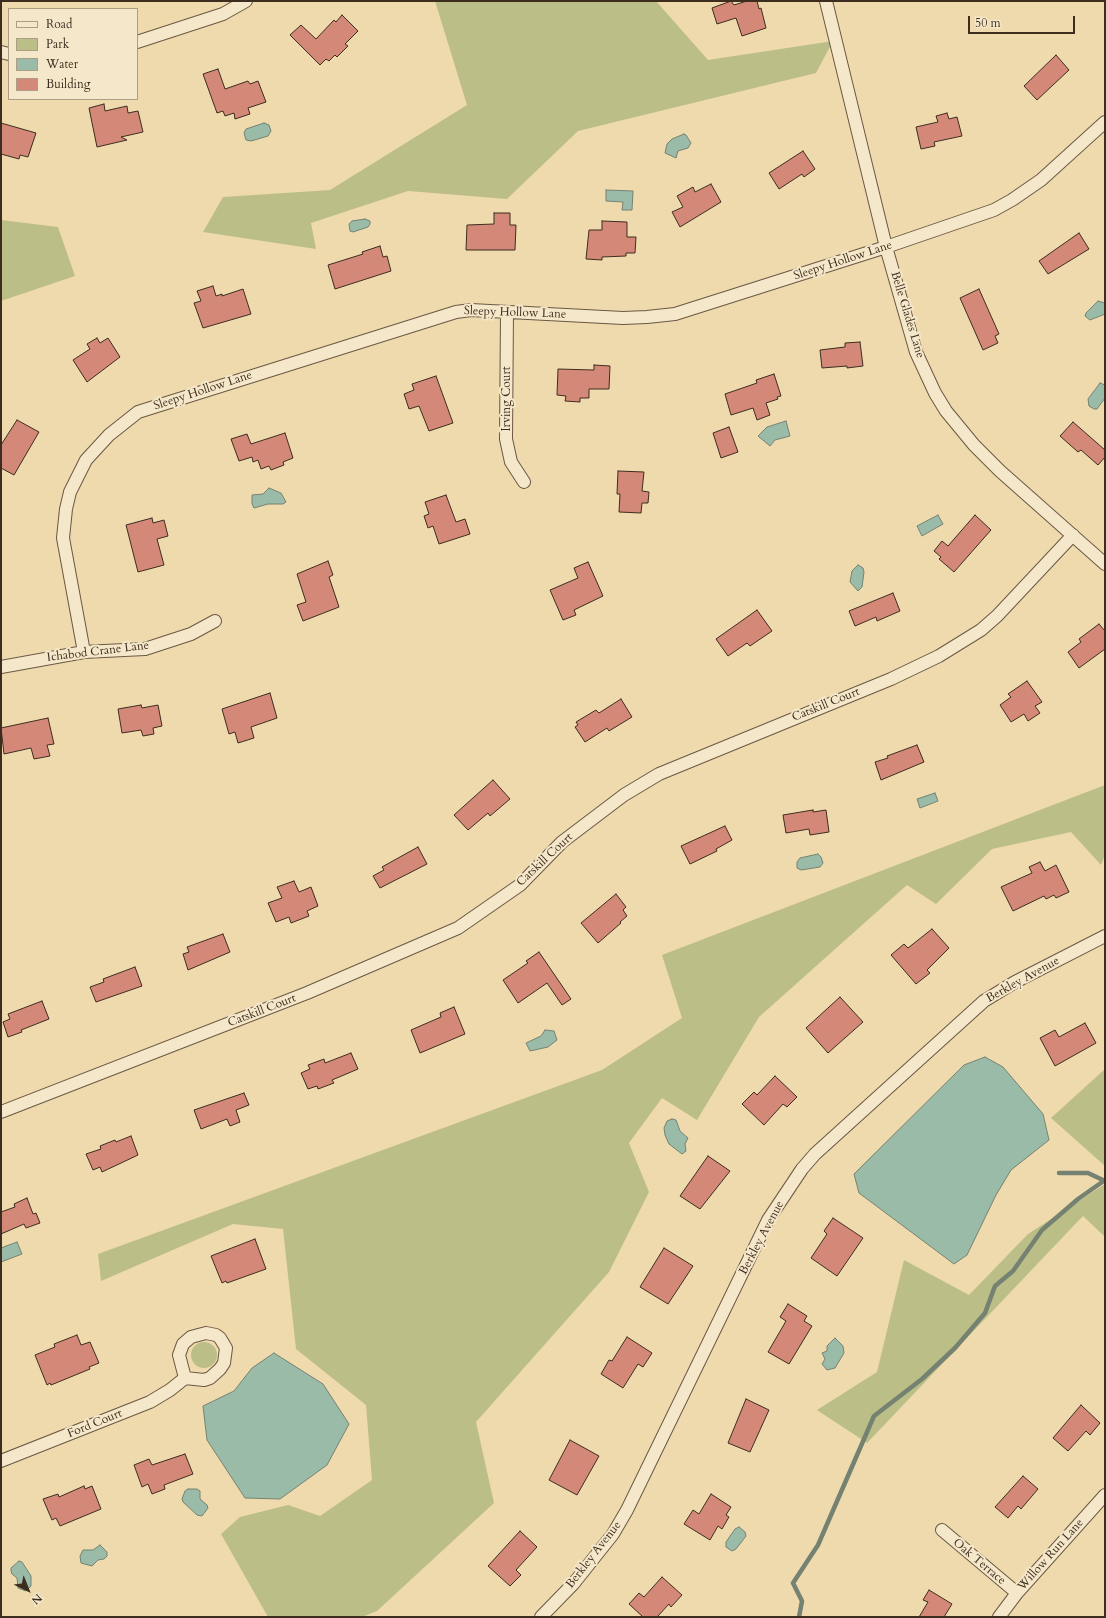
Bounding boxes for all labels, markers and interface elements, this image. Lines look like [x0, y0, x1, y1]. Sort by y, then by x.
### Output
legend [8, 8, 138, 100]
scale bar [970, 8, 1077, 34]
text: 50 m [975, 15, 1001, 31]
text: Road [46, 16, 72, 32]
text: Park [46, 36, 69, 52]
text: Water [46, 56, 78, 72]
text: Building [46, 76, 90, 92]
street label: Sleepy Hollow Lane [792, 238, 894, 284]
street label: Belle Glades Lane [887, 270, 927, 360]
street label: Sleepy Hollow Lane [463, 304, 567, 322]
street label: Irving Court [500, 366, 514, 432]
street label: Sleepy Hollow Lane [152, 368, 254, 414]
street label: Ichabod Crane Lane [46, 639, 150, 665]
street label: Catskill Court [790, 685, 862, 725]
street label: Catskill Court [514, 830, 576, 890]
street label: Berkley Avenue [984, 954, 1062, 1006]
street label: Catskill Court [226, 991, 298, 1031]
street label: Berkley Avenue [737, 1199, 787, 1277]
street label: Ford Court [66, 1407, 124, 1441]
street label: Willow Run Lane [1015, 1516, 1087, 1594]
street label: Berkley Avenue [563, 1519, 625, 1591]
street label: Oak Terrace [950, 1536, 1008, 1588]
north arrow [8, 1570, 48, 1610]
text: N [28, 1590, 45, 1608]

